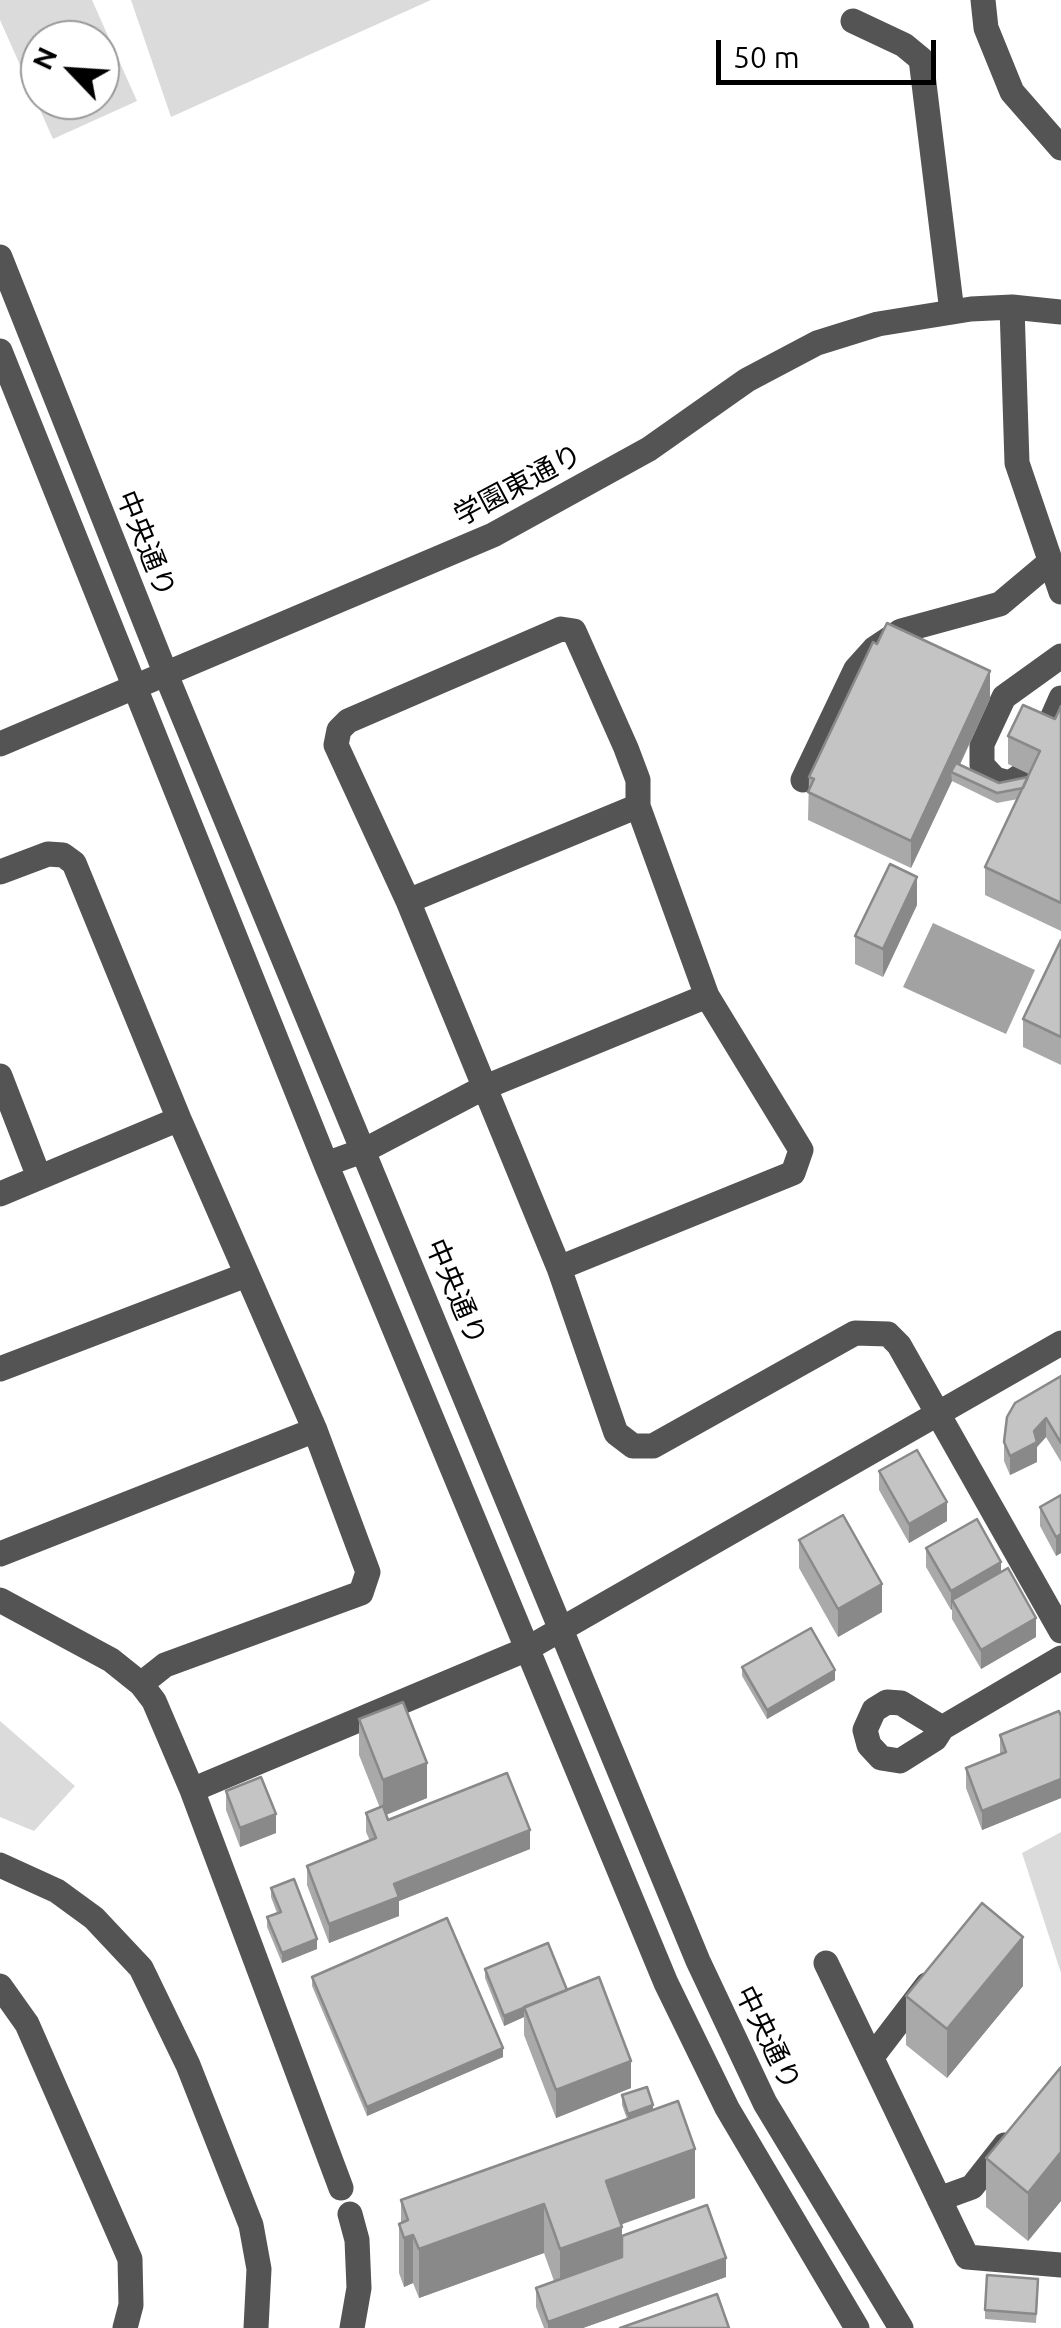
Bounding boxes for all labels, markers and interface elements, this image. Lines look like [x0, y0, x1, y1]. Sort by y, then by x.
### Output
north arrow [20, 20, 120, 120]
scale bar [721, 20, 941, 82]
text: 50 m [733, 40, 800, 74]
text: N [26, 42, 63, 74]
street label: 学園東通り [448, 437, 588, 533]
street label: 中央通り [109, 486, 183, 602]
street label: 中央通り [419, 1234, 493, 1350]
street label: 中央通り [728, 1980, 808, 2096]

